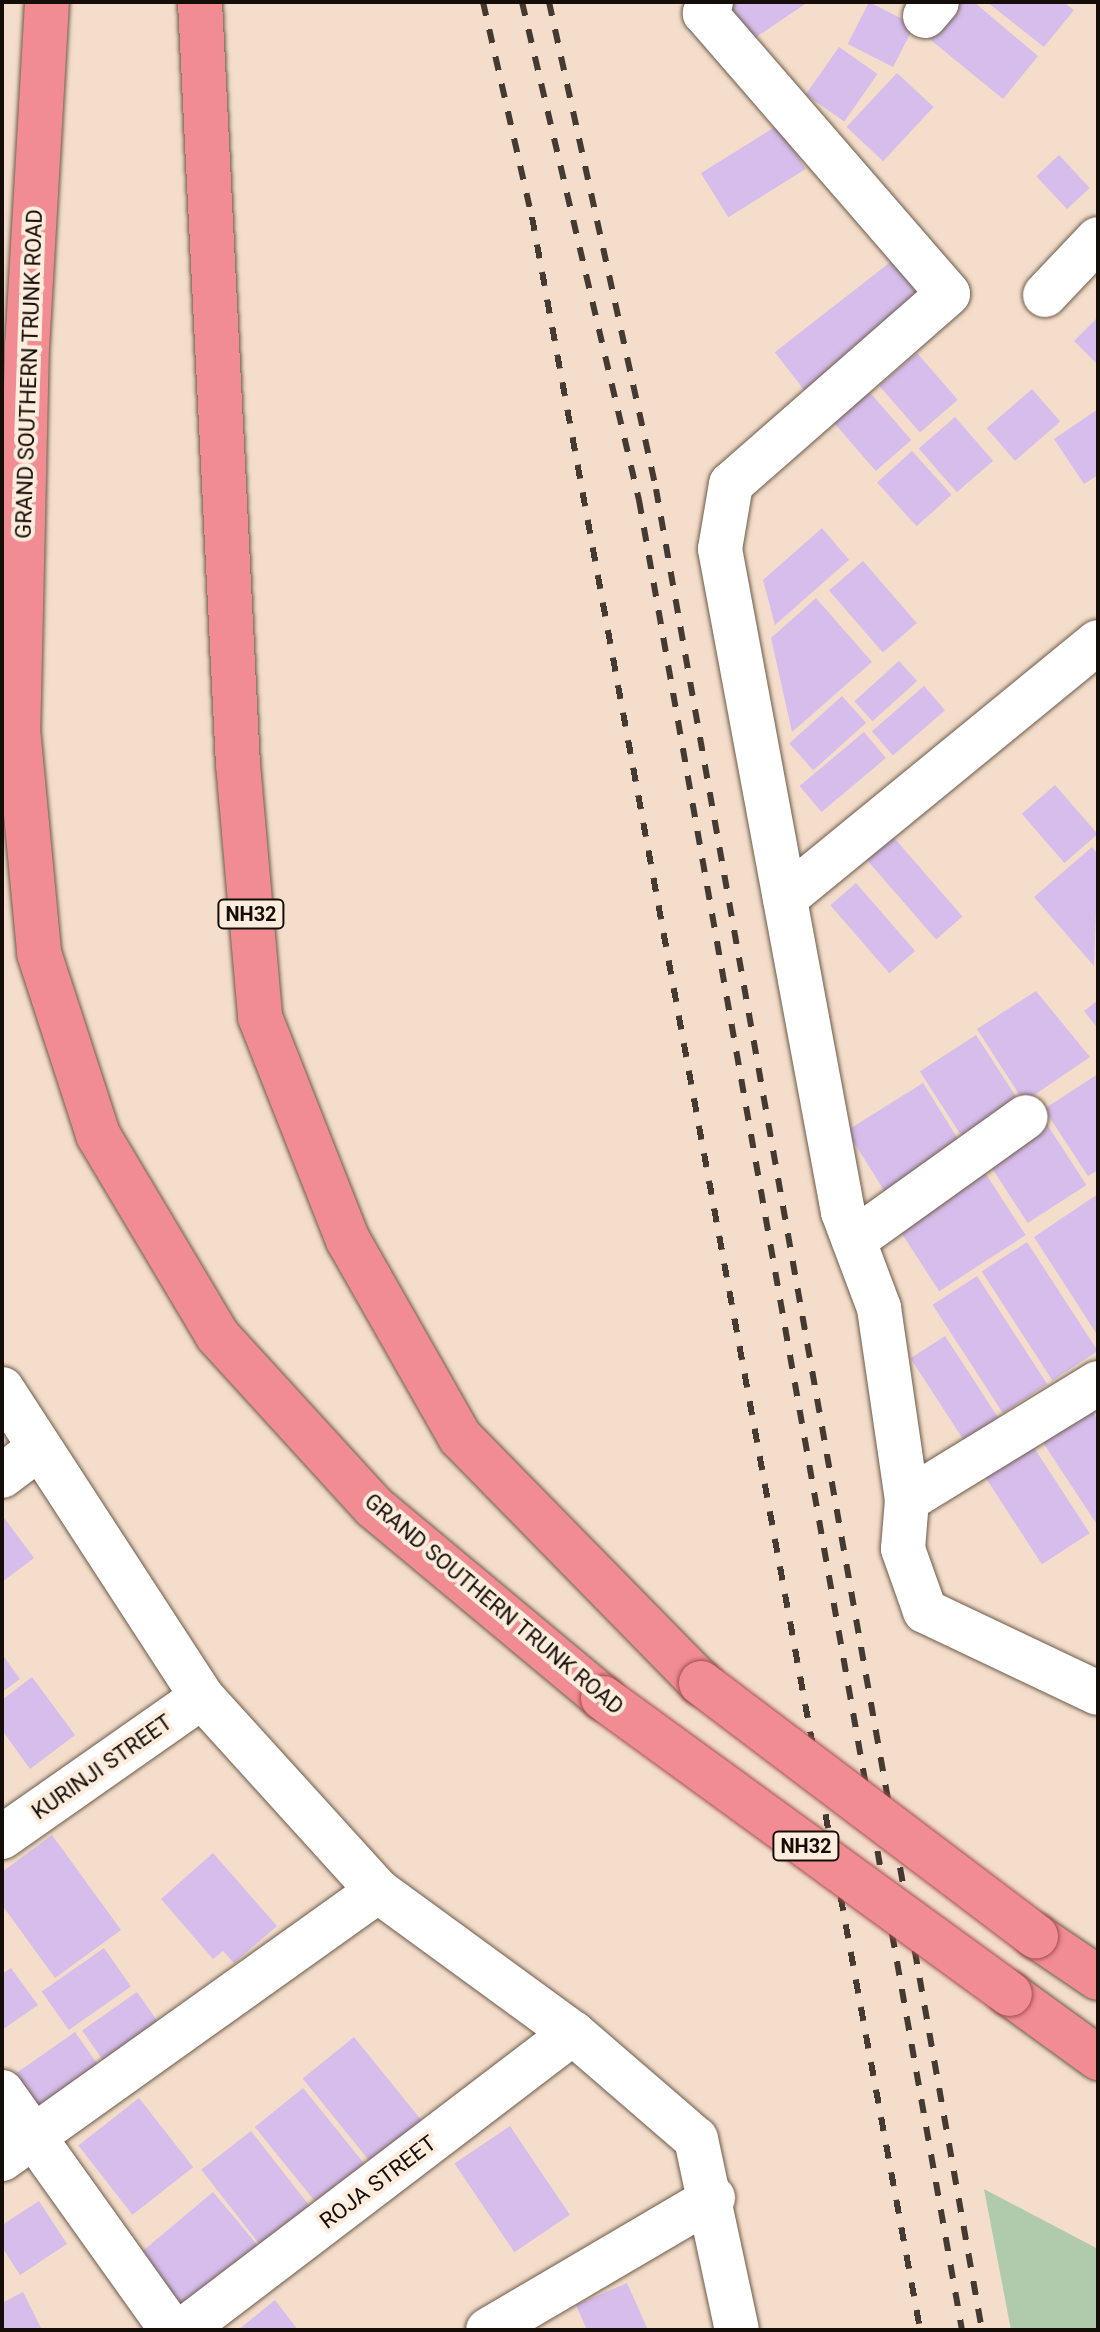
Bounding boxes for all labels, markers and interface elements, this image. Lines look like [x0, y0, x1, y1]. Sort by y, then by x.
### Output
street label: GRAND SOUTHERN TRUNK ROAD [10, 209, 48, 539]
road number: NH32 [217, 898, 285, 930]
street label: GRAND SOUTHERN TRUNK ROAD [359, 1488, 629, 1720]
street label: KURINJI STREET [27, 1709, 177, 1825]
road number: NH32 [772, 1830, 840, 1862]
street label: ROJA STREET [315, 2130, 441, 2234]

